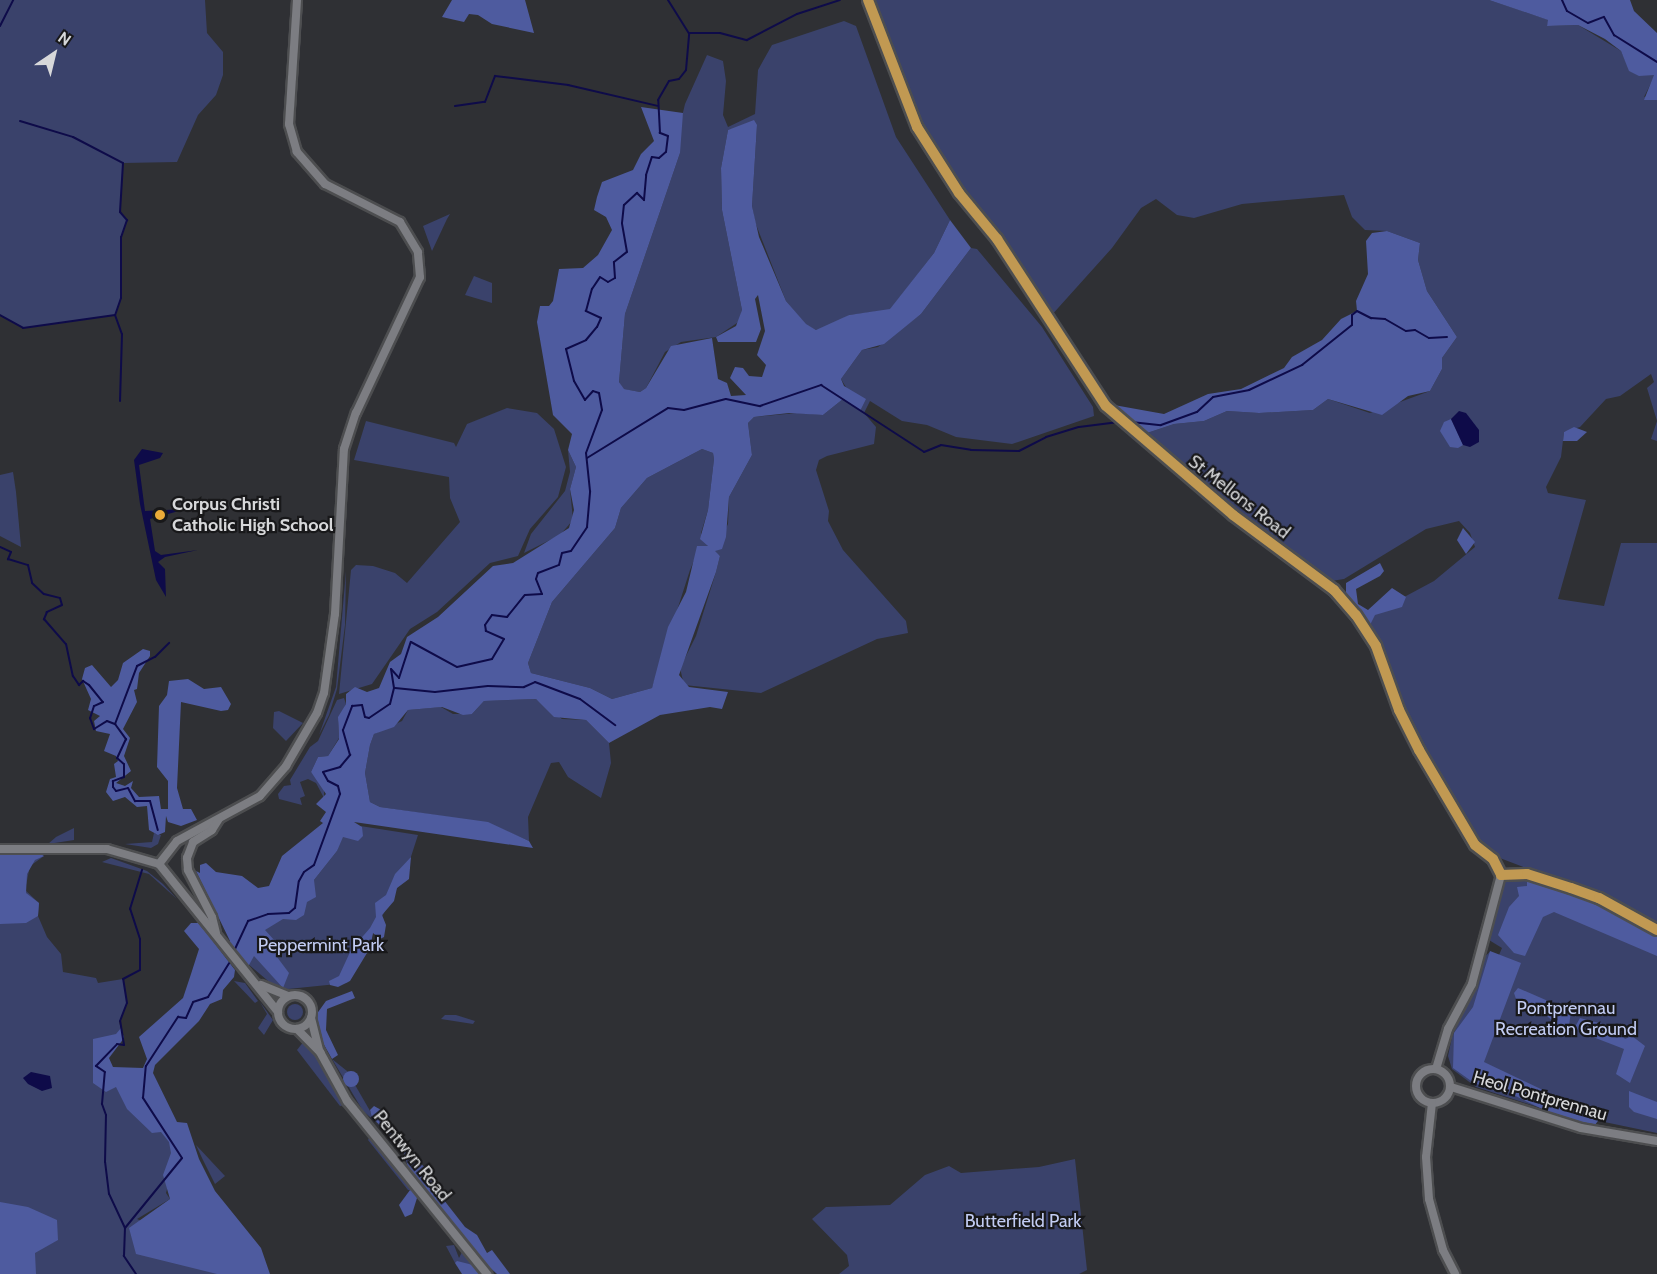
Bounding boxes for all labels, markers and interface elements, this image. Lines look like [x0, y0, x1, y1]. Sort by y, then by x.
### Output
north arrow [24, 24, 84, 84]
text: N [55, 28, 75, 50]
street label: St Mellons Road [1184, 451, 1294, 543]
place label: Corpus Christi Catholic High School [172, 494, 334, 536]
marker: Corpus Christi Catholic High School [153, 508, 167, 522]
park label: Peppermint Park [258, 934, 384, 956]
park label: Pontprennau Recreation Ground [1495, 998, 1637, 1040]
street label: Heol Pontprennau [1470, 1067, 1610, 1125]
street label: Pentwyn Road [369, 1106, 455, 1206]
park label: Butterfield Park [965, 1210, 1081, 1232]

